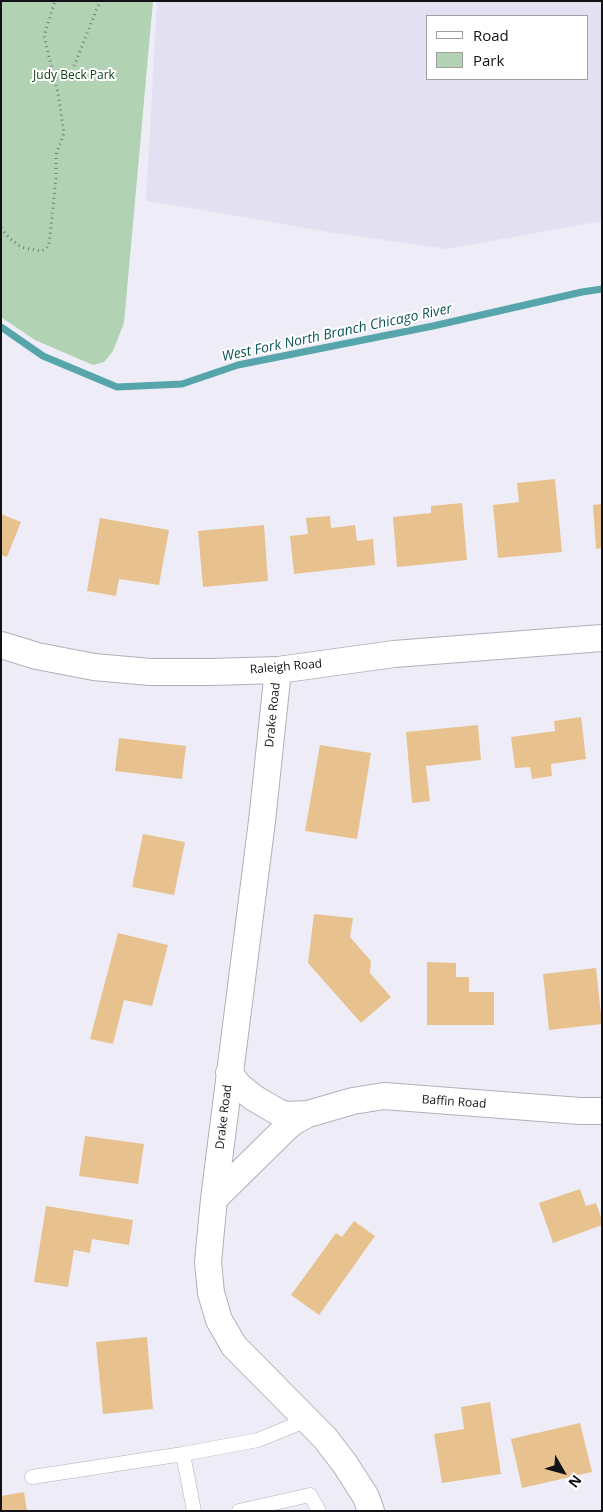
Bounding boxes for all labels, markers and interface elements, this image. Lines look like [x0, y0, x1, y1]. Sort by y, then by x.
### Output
legend [426, 15, 588, 80]
text: Road [473, 25, 509, 45]
text: Park [473, 50, 504, 70]
park label: Judy Beck Park [33, 69, 115, 83]
water label: West Fork North Branch Chicago River [220, 300, 454, 366]
street label: Raleigh Road [249, 657, 323, 677]
street label: Drake Road [262, 682, 284, 748]
street label: Drake Road [213, 1084, 235, 1150]
street label: Baffin Road [421, 1093, 487, 1111]
north arrow [538, 1447, 588, 1497]
text: N [564, 1471, 586, 1492]

